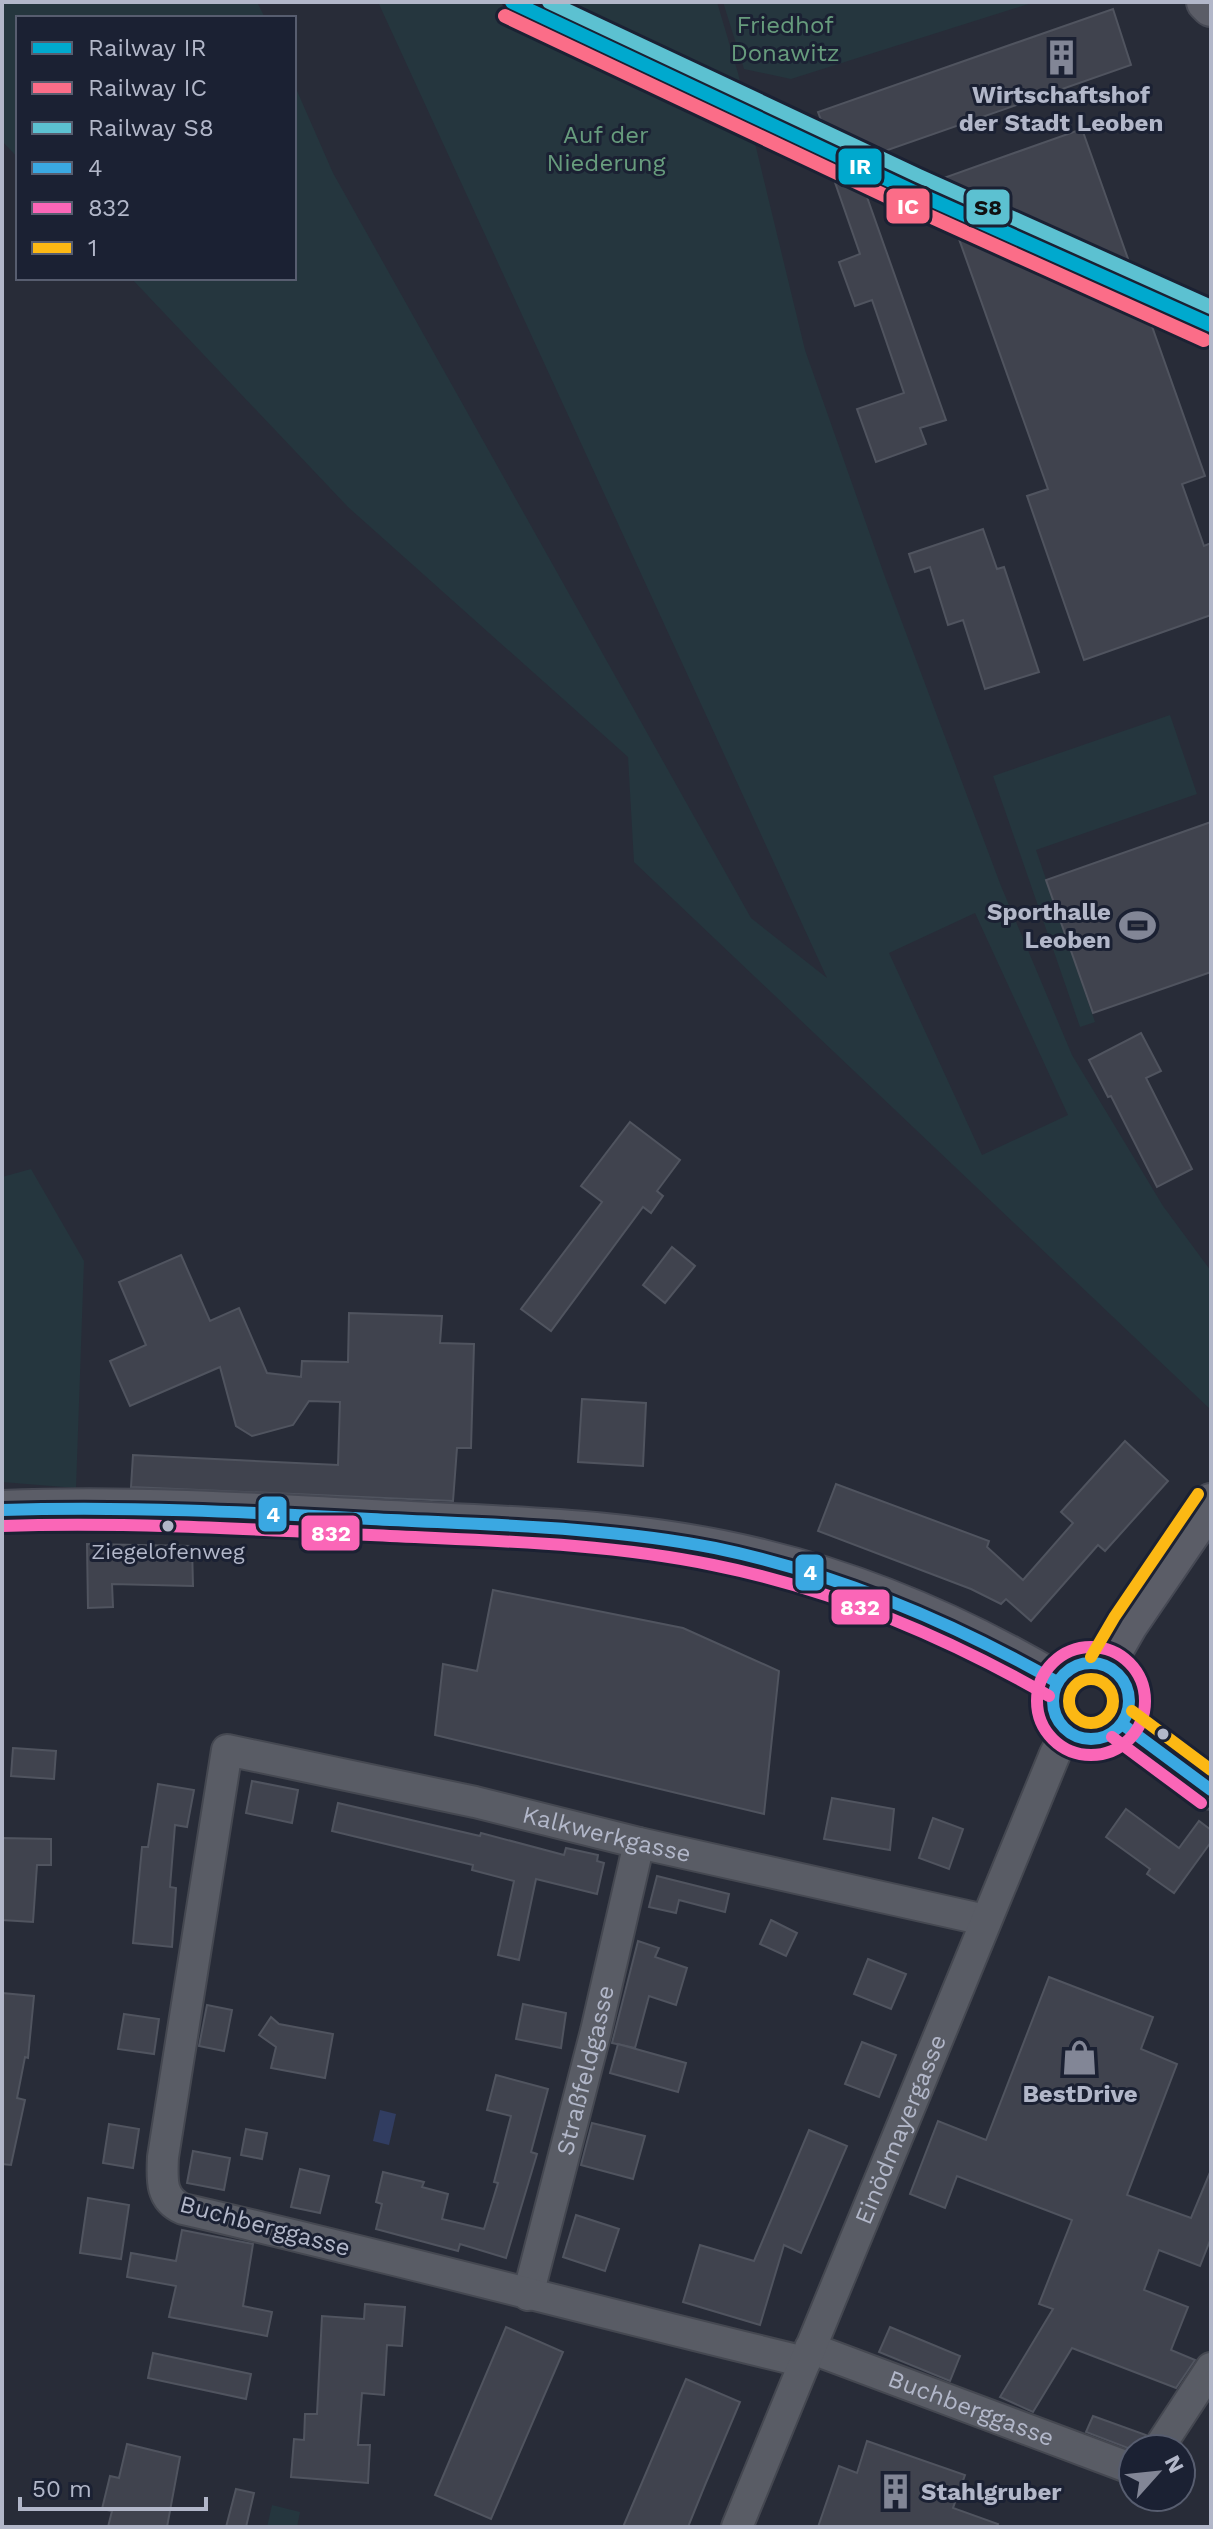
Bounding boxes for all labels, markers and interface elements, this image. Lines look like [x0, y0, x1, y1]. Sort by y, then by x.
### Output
park label: Friedhof Donawitz [730, 11, 840, 67]
legend [16, 16, 296, 280]
text: Railway IR [88, 34, 207, 62]
building icon: Wirtschaftshof der Stadt Leoben [1042, 39, 1080, 77]
text: Railway IC [88, 74, 207, 102]
place label: Wirtschaftshof der Stadt Leoben [959, 81, 1163, 137]
text: Railway S8 [88, 114, 214, 142]
park label: Auf der Niederung [547, 121, 666, 177]
line badge: IR [837, 147, 883, 186]
text: 4 [88, 154, 103, 182]
text: IR [849, 154, 871, 179]
line badge: IC [885, 187, 931, 225]
line badge: S8 [965, 188, 1011, 226]
text: 832 [88, 194, 130, 222]
text: IC [897, 194, 919, 219]
text: S8 [974, 195, 1002, 220]
text: 1 [88, 234, 97, 262]
place label: Sporthalle Leoben [987, 898, 1111, 954]
sports icon: Sporthalle Leoben [1118, 907, 1156, 945]
line badge: 4 [257, 1495, 288, 1533]
text: 4 [266, 1502, 280, 1527]
line badge: 832 [300, 1514, 361, 1552]
marker: Ziegelofenweg [160, 1518, 176, 1534]
text: 832 [311, 1521, 351, 1546]
place label: Ziegelofenweg [91, 1539, 245, 1564]
line badge: 4 [794, 1553, 825, 1592]
text: 4 [803, 1560, 817, 1585]
line badge: 832 [830, 1588, 891, 1626]
text: 832 [840, 1595, 880, 1620]
unlabelled marker [1155, 1726, 1171, 1742]
street label: Kalkwerkgasse [520, 1800, 694, 1868]
street label: Straßfeldgasse [551, 1983, 620, 2158]
street label: Einödmayergasse [849, 2030, 952, 2228]
shop icon: BestDrive [1061, 2038, 1099, 2076]
place label: BestDrive [1022, 2080, 1138, 2108]
street label: Buchberggasse [177, 2190, 353, 2262]
street label: Buchberggasse [884, 2364, 1058, 2452]
north arrow [1117, 2433, 1197, 2513]
text: N [1160, 2451, 1189, 2477]
scale bar [20, 2461, 206, 2511]
building icon: Stahlgruber [876, 2473, 914, 2511]
text: 50 m [32, 2475, 92, 2503]
place label: Stahlgruber [921, 2478, 1062, 2506]

